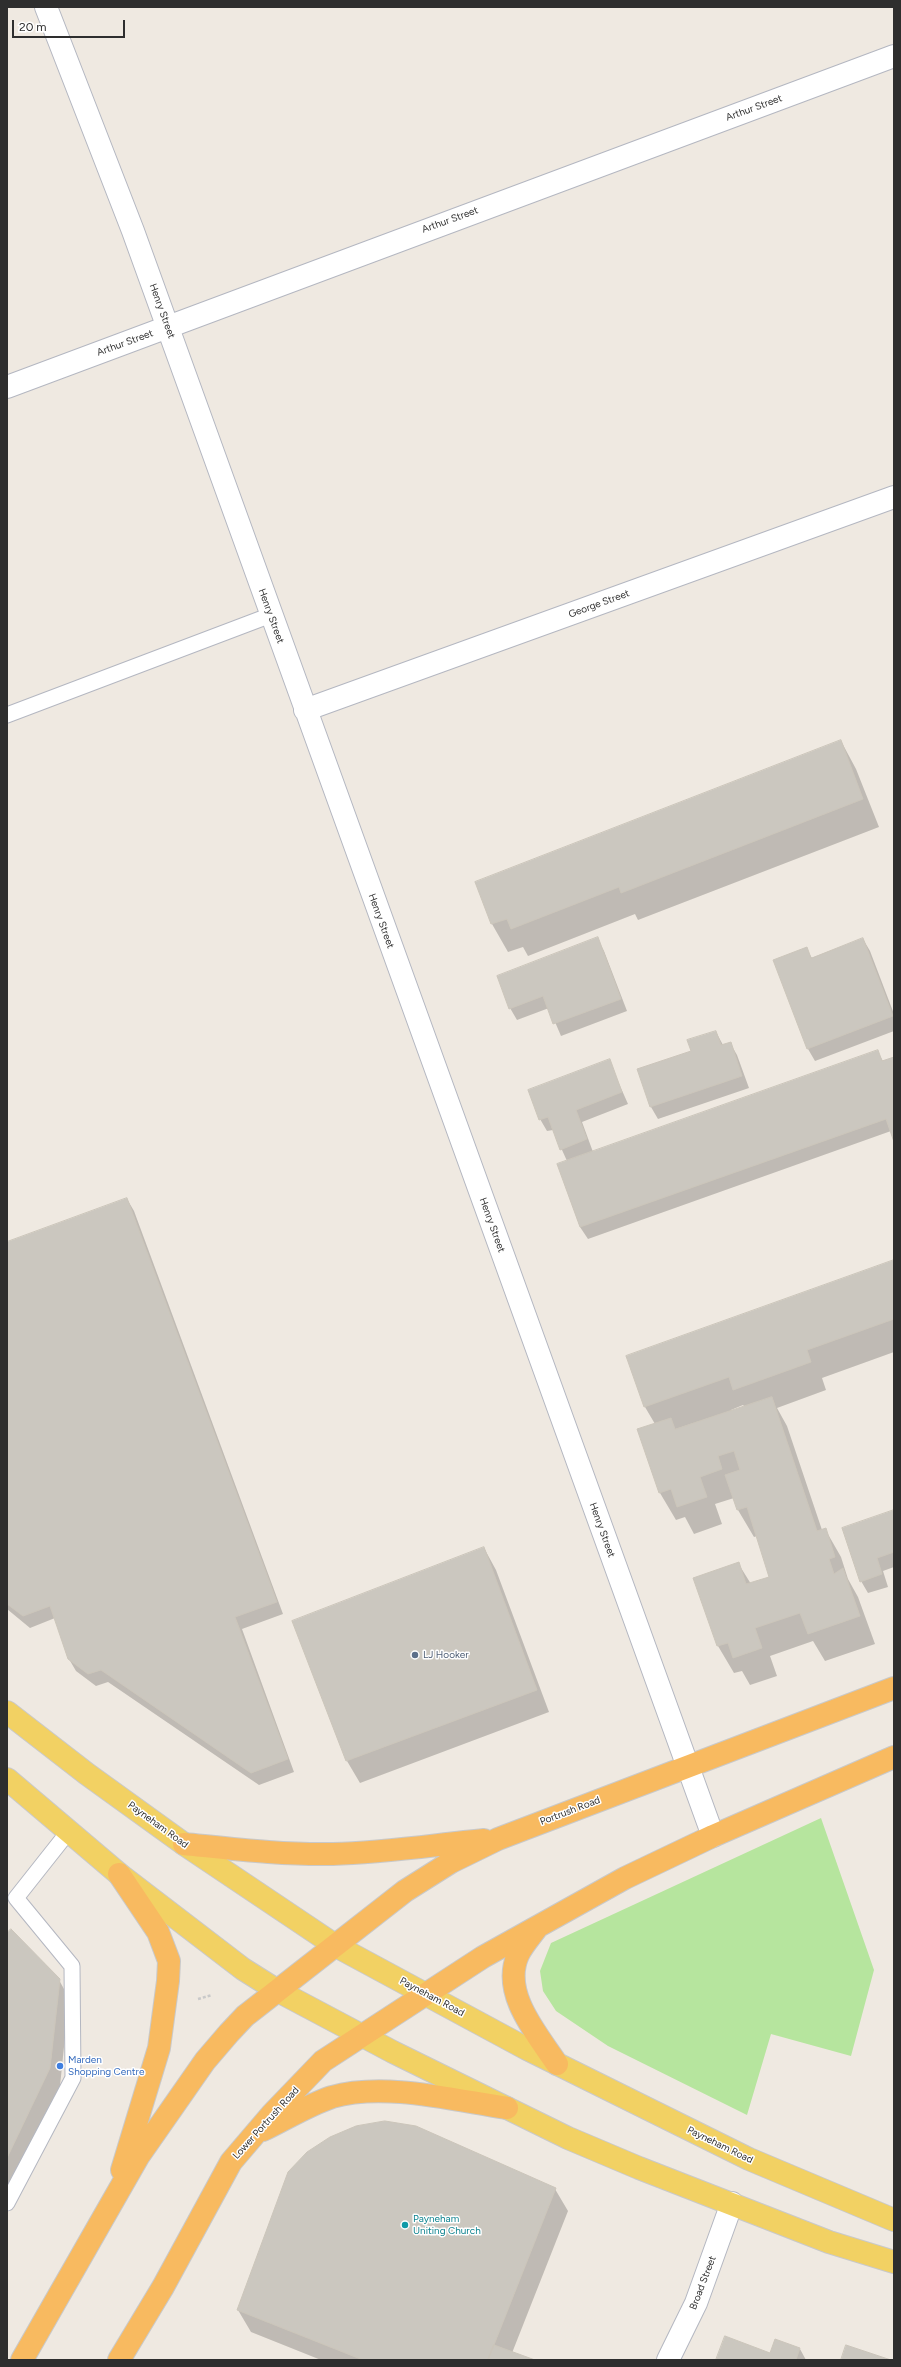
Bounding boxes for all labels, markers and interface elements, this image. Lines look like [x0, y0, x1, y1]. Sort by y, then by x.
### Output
scale bar [14, 12, 127, 38]
text: 20 m [19, 20, 47, 34]
street label: Arthur Street [724, 92, 784, 124]
street label: Arthur Street [420, 204, 480, 236]
street label: Henry Street [147, 282, 177, 340]
street label: Arthur Street [95, 327, 155, 359]
street label: Henry Street [256, 587, 286, 645]
street label: George Street [567, 587, 631, 621]
street label: Henry Street [366, 892, 396, 950]
street label: Henry Street [477, 1196, 507, 1254]
street label: Henry Street [587, 1501, 617, 1559]
place label: LJ Hooker [423, 1649, 469, 1661]
marker: LJ Hooker [410, 1650, 420, 1660]
street label: Portrush Road [538, 1794, 602, 1828]
street label: Payneham Road [125, 1799, 191, 1851]
street label: Payneham Road [398, 1975, 466, 2019]
place label: Marden Shopping Centre [68, 2054, 144, 2078]
marker: Marden Shopping Centre [55, 2061, 65, 2071]
street label: Lower Portrush Road [230, 2084, 302, 2162]
street label: Payneham Road [685, 2124, 755, 2166]
place label: Payneham Uniting Church [413, 2213, 481, 2236]
marker: Payneham Uniting Church [400, 2220, 410, 2230]
street label: Broad Street [687, 2254, 719, 2312]

